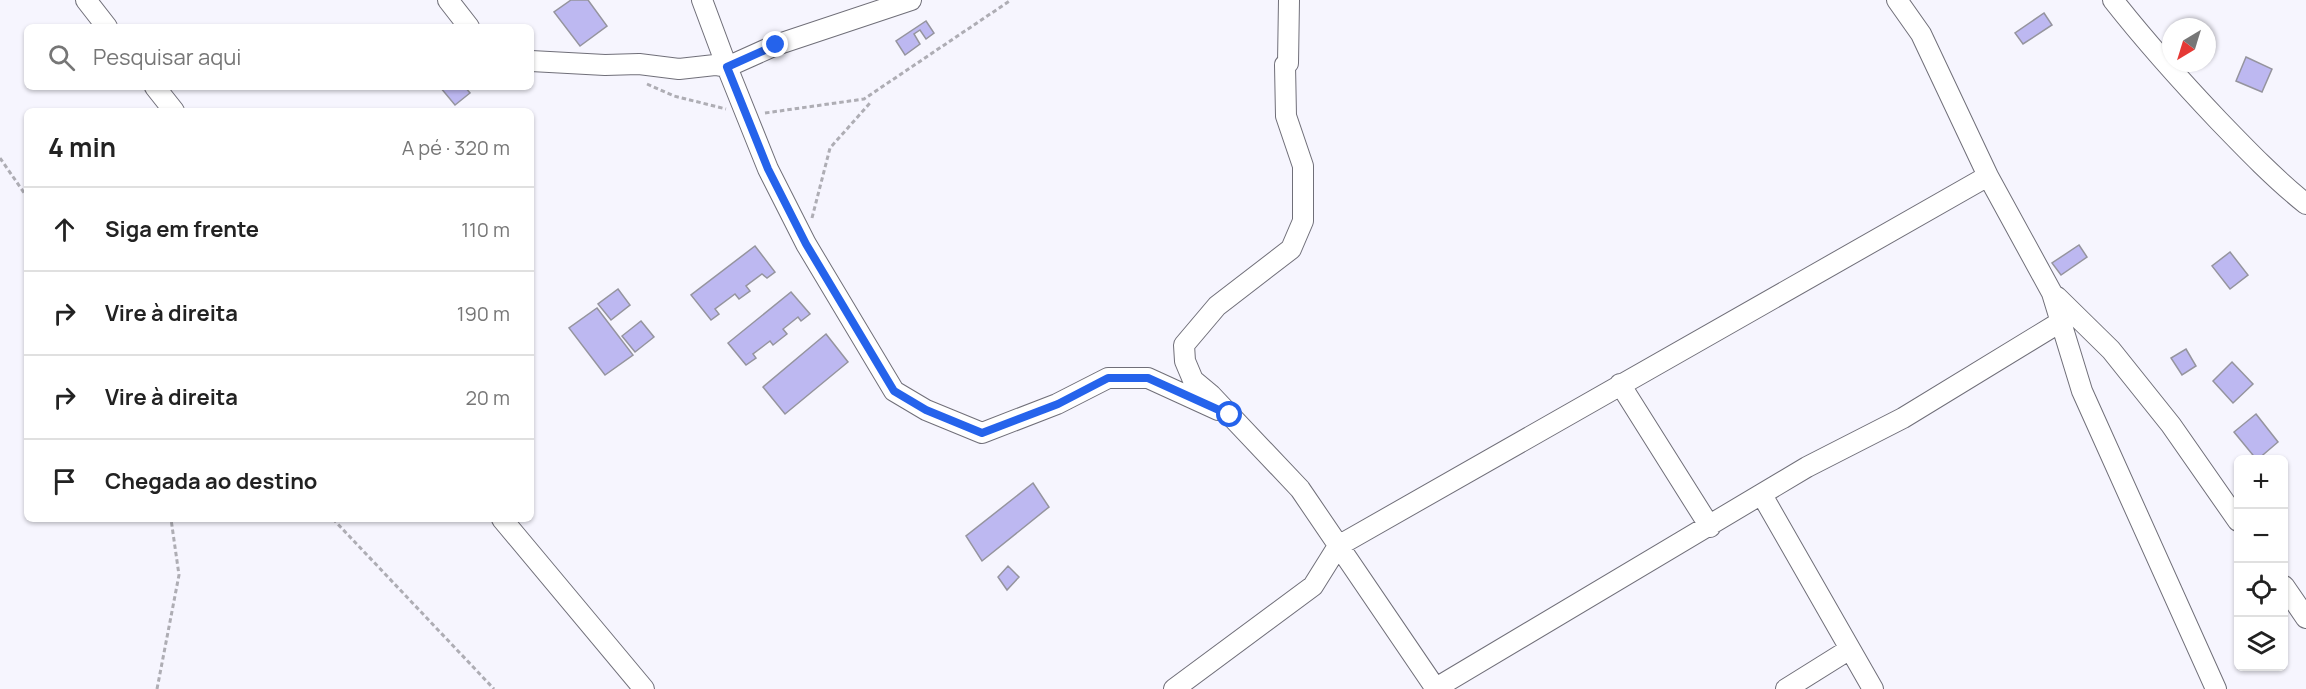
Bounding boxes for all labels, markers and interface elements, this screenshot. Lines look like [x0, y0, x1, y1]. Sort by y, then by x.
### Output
north arrow [2162, 18, 2216, 72]
search box [24, 24, 534, 90]
route end [762, 31, 788, 57]
icon: search [45, 41, 78, 74]
text: Pesquisar aqui [93, 42, 241, 72]
text: 4 min [48, 129, 116, 165]
text: A pé · 320 m [402, 134, 510, 161]
icon: ahead [48, 213, 81, 246]
text: Siga em frente [105, 214, 259, 244]
text: 110 m [461, 216, 510, 243]
icon: right [48, 297, 81, 330]
text: Vire à direita [105, 298, 238, 328]
text: 190 m [457, 300, 510, 327]
icon: right [48, 381, 81, 414]
text: Vire à direita [105, 382, 238, 412]
text: 20 m [465, 384, 510, 411]
route start [1216, 401, 1242, 427]
map controls [2234, 455, 2288, 671]
button: + [2234, 455, 2288, 509]
icon: arrive [48, 465, 81, 498]
text: Chegada ao destino [105, 466, 317, 496]
button: − [2234, 509, 2288, 563]
button: locate [2234, 563, 2288, 617]
button: layers [2234, 617, 2288, 671]

